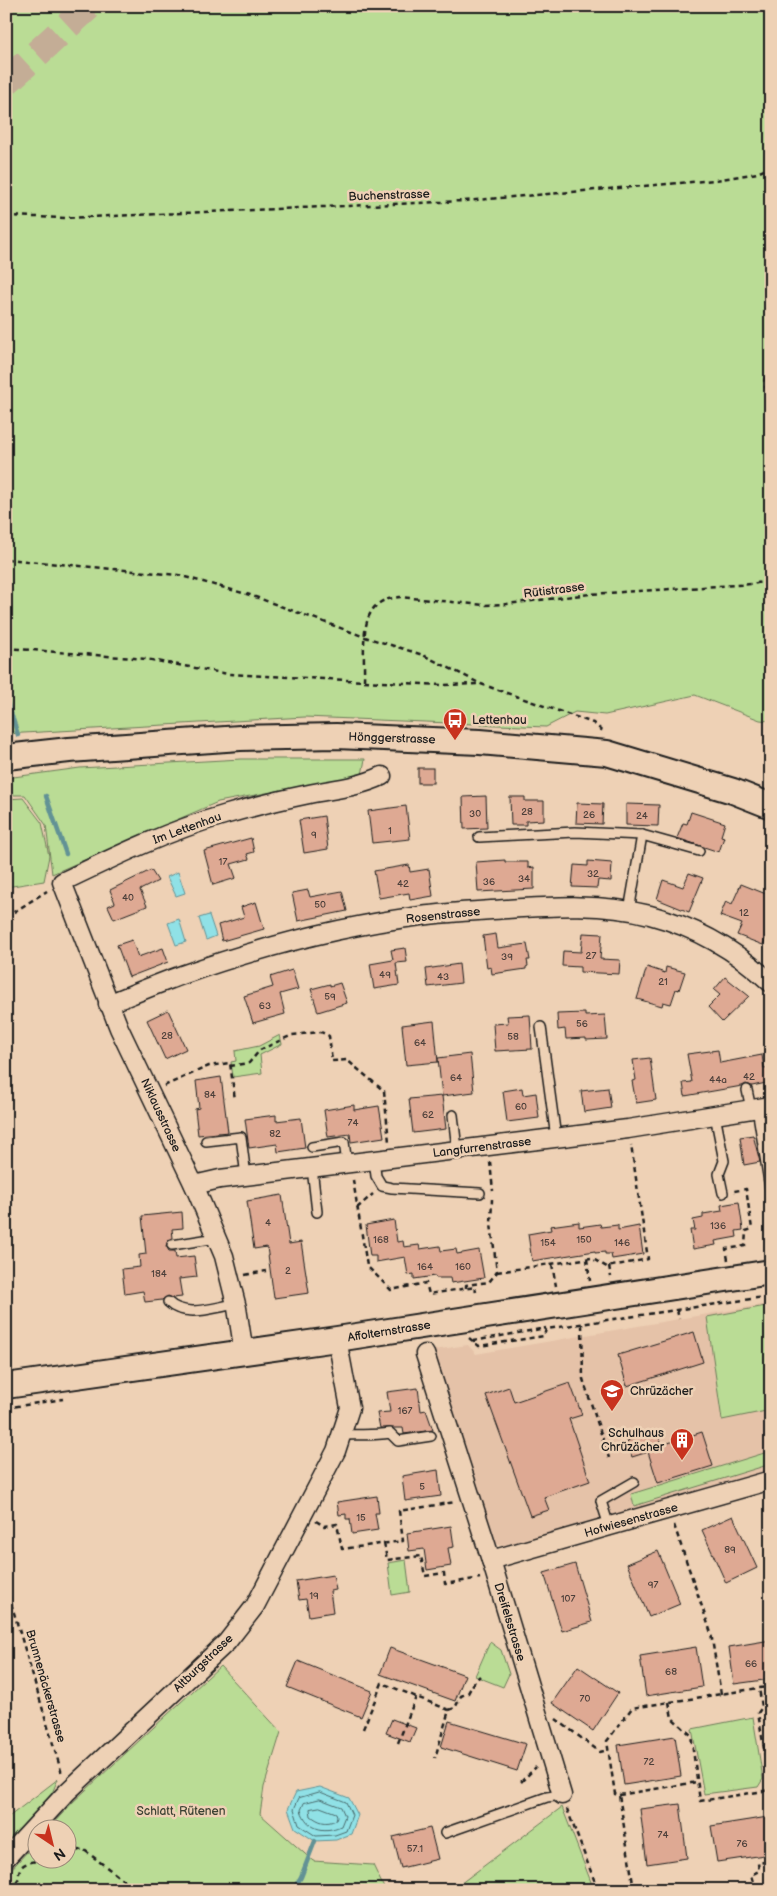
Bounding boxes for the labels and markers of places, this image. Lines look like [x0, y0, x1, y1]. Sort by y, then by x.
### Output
bus stop icon: Lettenhau [442, 707, 468, 741]
place label: Lettenhau [472, 713, 527, 728]
school or university icon: Chrüzächer [599, 1378, 625, 1412]
place label: Chrüzächer [630, 1384, 694, 1399]
place label: Schulhaus Chrüzächer [601, 1426, 665, 1455]
building icon: Schulhaus Chrüzächer [669, 1427, 695, 1461]

